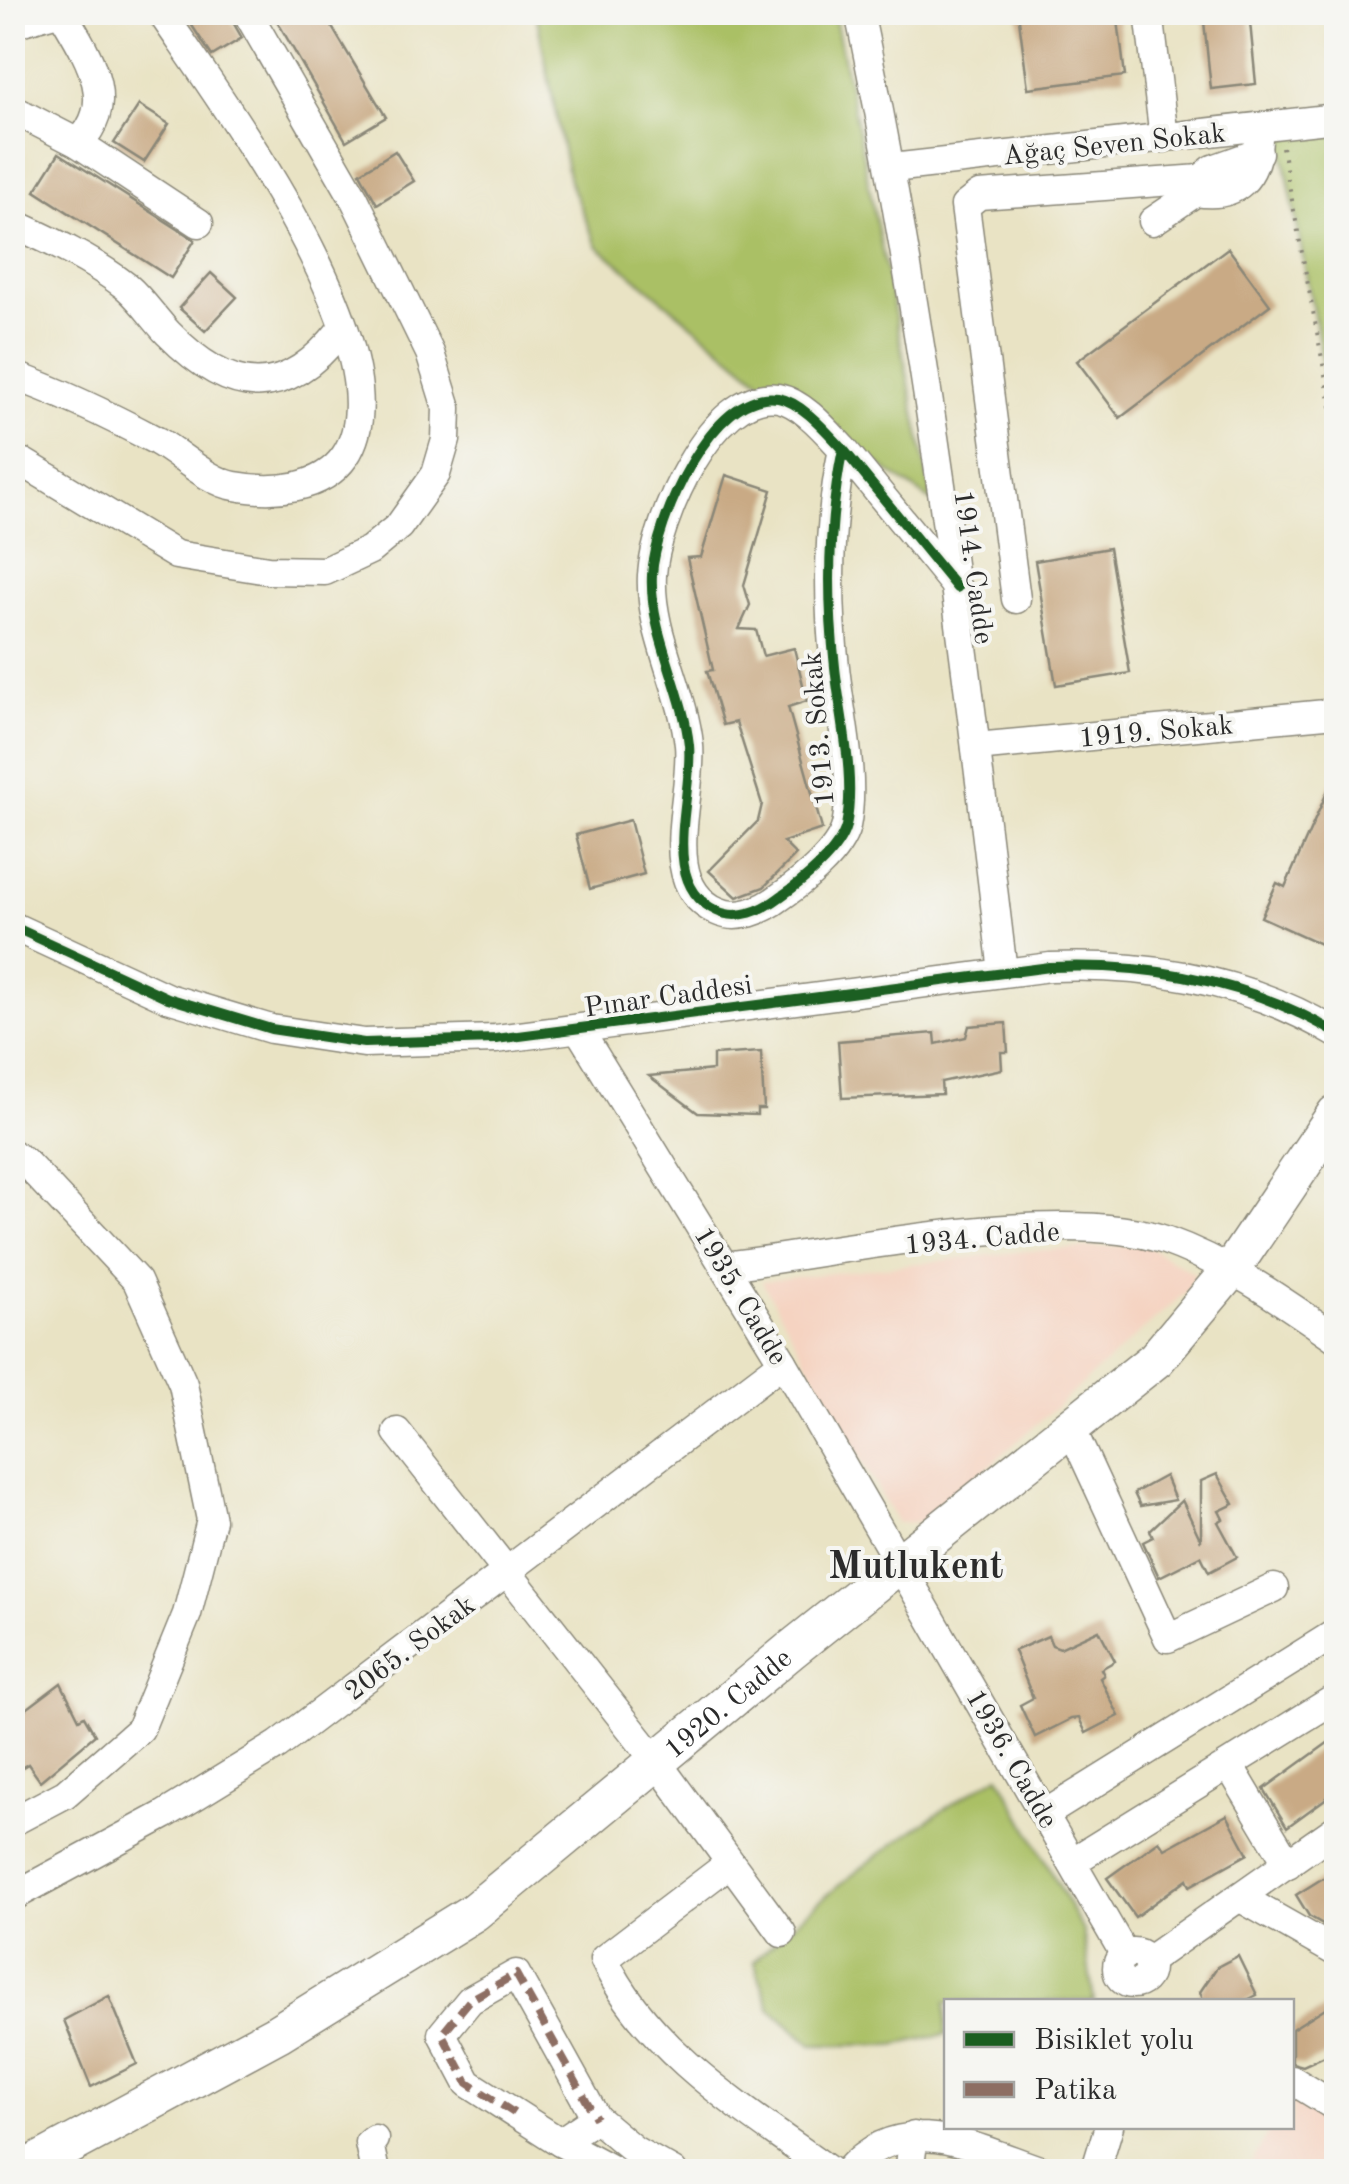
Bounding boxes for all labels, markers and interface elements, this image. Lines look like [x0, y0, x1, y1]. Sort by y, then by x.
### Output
street label: Ağaç Seven Sokak [1001, 120, 1227, 172]
street label: 1914. Cadde [947, 489, 997, 646]
street label: 1913. Sokak [799, 650, 841, 807]
street label: 1919. Sokak [1078, 712, 1235, 754]
street label: Pınar Caddesi [583, 972, 754, 1024]
street label: 1934. Cadde [904, 1219, 1061, 1261]
street label: 1935. Cadde [687, 1223, 791, 1370]
district label: Mutlukent [828, 1549, 1004, 1587]
street label: 2065. Sokak [341, 1592, 481, 1707]
street label: 1920. Cadde [660, 1645, 798, 1765]
street label: 1936. Cadde [959, 1685, 1061, 1834]
legend [944, 1999, 1294, 2129]
text: Bisiklet yolu [1034, 2026, 1194, 2056]
text: Patika [1034, 2076, 1117, 2106]

